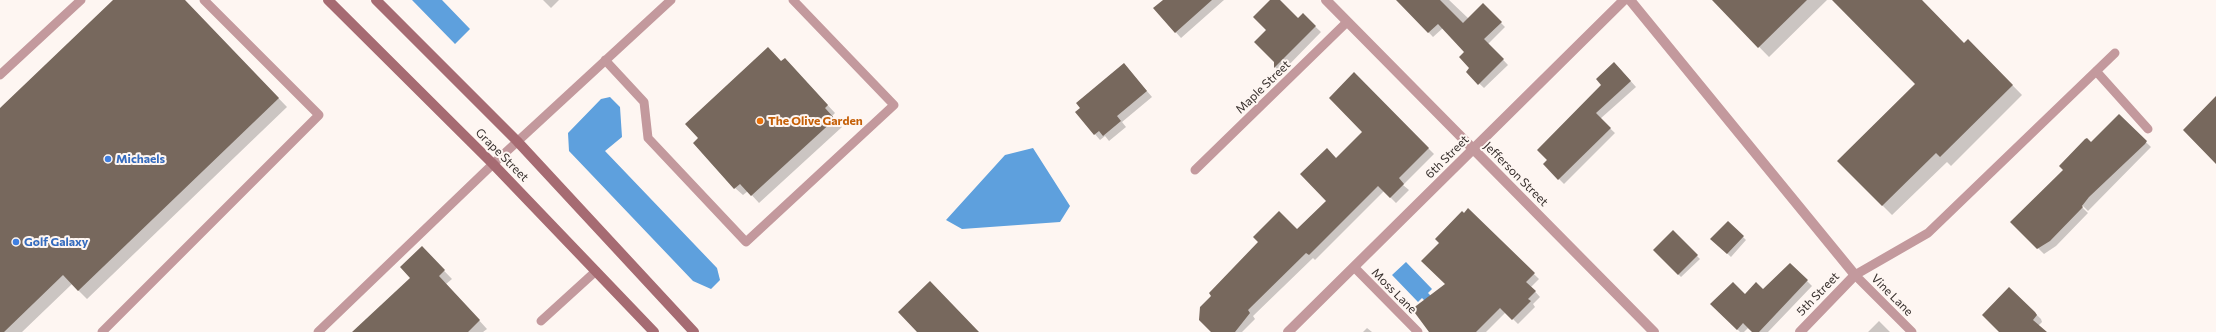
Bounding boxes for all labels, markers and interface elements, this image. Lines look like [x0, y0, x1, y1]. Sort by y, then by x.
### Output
street label: Maple Street [1233, 57, 1293, 117]
place label: The Olive Garden [768, 114, 863, 128]
marker: The Olive Garden [755, 116, 765, 126]
street label: Grape Street [472, 125, 532, 185]
street label: 6th Street [1422, 132, 1472, 182]
street label: Jefferson Street [1481, 139, 1551, 209]
place label: Michaels [116, 152, 165, 166]
marker: Michaels [103, 154, 113, 164]
place label: Golf Galaxy [24, 235, 88, 249]
marker: Golf Galaxy [11, 237, 21, 247]
street label: Moss Lane [1368, 265, 1420, 317]
street label: 5th Street [1794, 269, 1842, 319]
street label: Vine Lane [1868, 271, 1916, 319]

